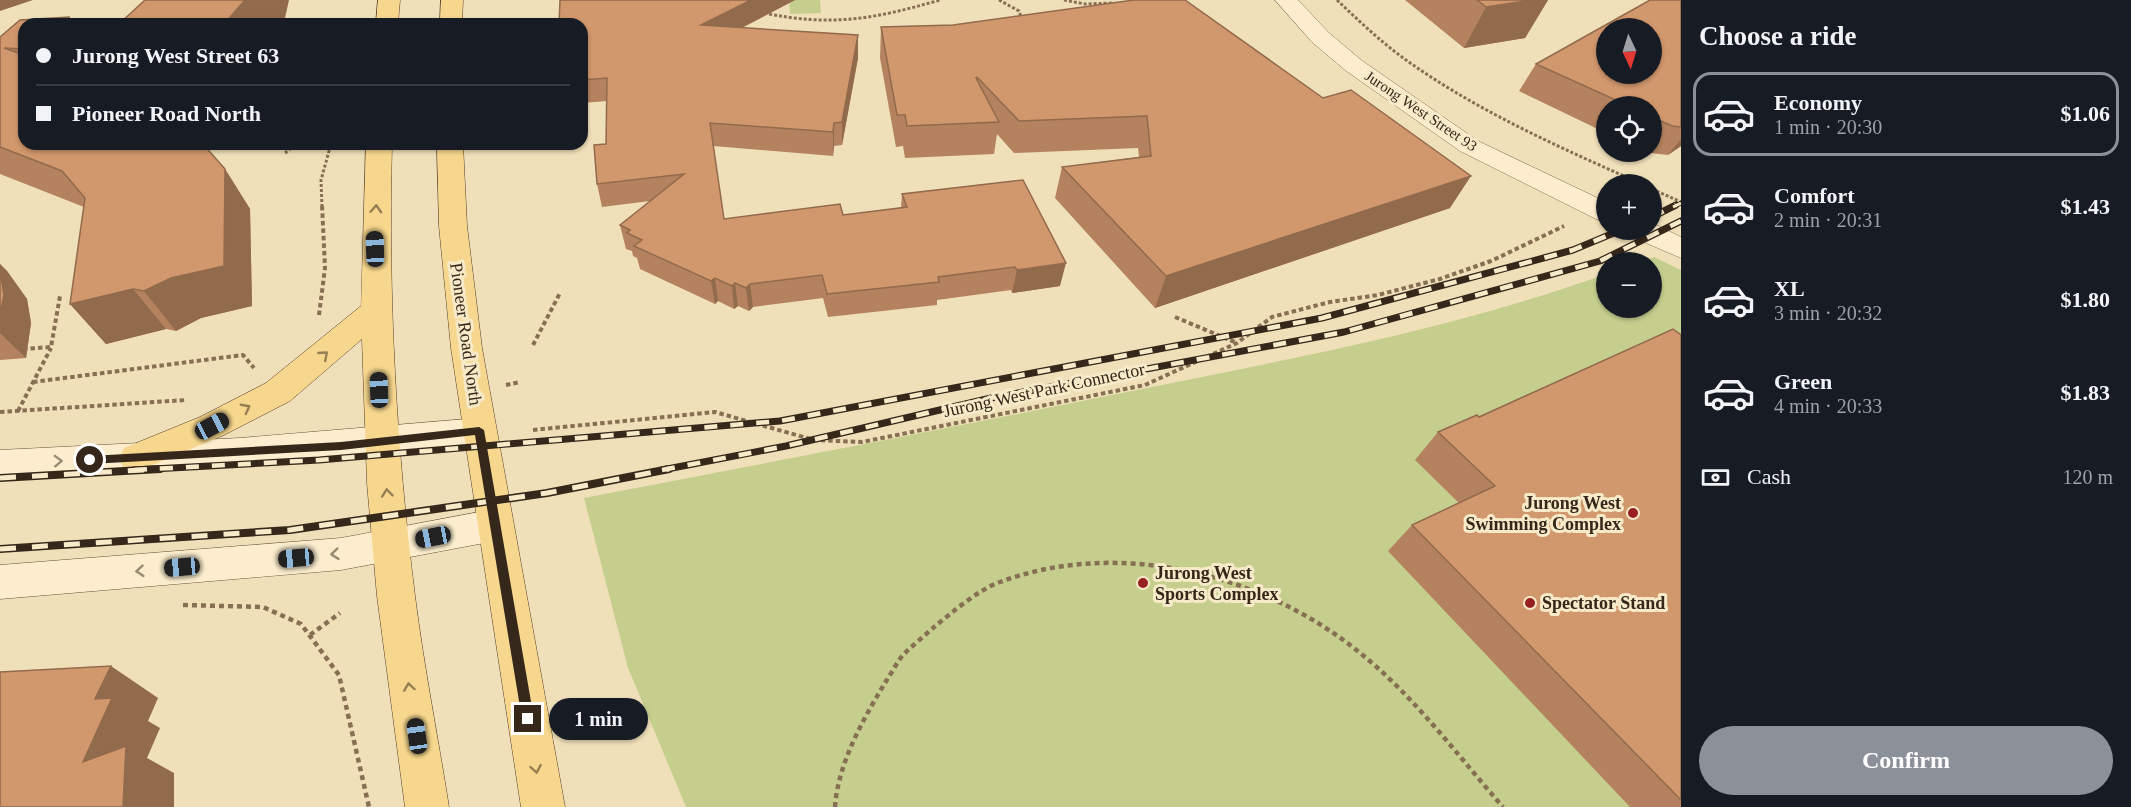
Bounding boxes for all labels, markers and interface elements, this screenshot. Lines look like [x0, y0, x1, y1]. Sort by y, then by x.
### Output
north arrow [1596, 18, 1662, 84]
map controls [1596, 18, 1662, 318]
text: Choose a ride [1699, 21, 1857, 51]
text: Jurong West Street 63 [72, 43, 279, 68]
street label: Jurong West Street 93 [1362, 68, 1480, 154]
icon: car [1702, 87, 1756, 141]
text: Economy [1774, 90, 1862, 115]
button: locate [1596, 96, 1662, 162]
text: Pioneer Road North [72, 101, 261, 126]
text: $1.06 [2061, 101, 2110, 126]
text: 1 min · 20:30 [1774, 116, 1882, 138]
button: + [1596, 174, 1662, 240]
icon: car [1702, 180, 1756, 234]
text: Comfort [1774, 183, 1855, 208]
text: $1.43 [2061, 194, 2110, 219]
one-way arrow [369, 204, 382, 213]
text: 2 min · 20:31 [1774, 209, 1882, 231]
car [365, 231, 385, 267]
button: − [1596, 252, 1662, 318]
street label: Pioneer Road North [446, 261, 486, 407]
icon: car [1702, 273, 1756, 327]
text: XL [1774, 276, 1805, 301]
text: $1.80 [2061, 287, 2110, 312]
text: 3 min · 20:32 [1774, 302, 1882, 324]
one-way arrow [317, 351, 328, 362]
street label: Jurong West Park Connector [941, 359, 1147, 421]
icon: car [1702, 366, 1756, 420]
text: Green [1774, 369, 1832, 394]
car [369, 372, 389, 408]
text: $1.83 [2061, 380, 2110, 405]
text: 4 min · 20:33 [1774, 395, 1882, 417]
one-way arrow [240, 404, 250, 415]
car [192, 410, 232, 442]
route start [76, 446, 103, 473]
one-way arrow [54, 455, 63, 468]
icon: cash [1699, 461, 1732, 494]
text: Cash [1747, 464, 1791, 489]
text: 120 m [2062, 466, 2113, 488]
one-way arrow [381, 489, 394, 498]
place label: Jurong West Swimming Complex [1465, 493, 1621, 534]
marker: Jurong West Swimming Complex [1626, 506, 1640, 520]
car [414, 525, 452, 549]
car [277, 547, 315, 569]
one-way arrow [330, 548, 339, 560]
car [163, 556, 201, 578]
place label: Jurong West Sports Complex [1155, 563, 1279, 604]
one-way arrow [136, 564, 145, 577]
marker: Jurong West Sports Complex [1136, 576, 1150, 590]
place label: Spectator Stand [1542, 593, 1665, 613]
marker: Spectator Stand [1523, 596, 1537, 610]
one-way arrow [404, 682, 416, 691]
callout: 1 min [549, 698, 648, 740]
route end [514, 705, 541, 732]
text: 1 min [574, 708, 623, 730]
car [406, 717, 428, 755]
button: Confirm [1699, 726, 2113, 795]
one-way arrow [530, 764, 542, 774]

